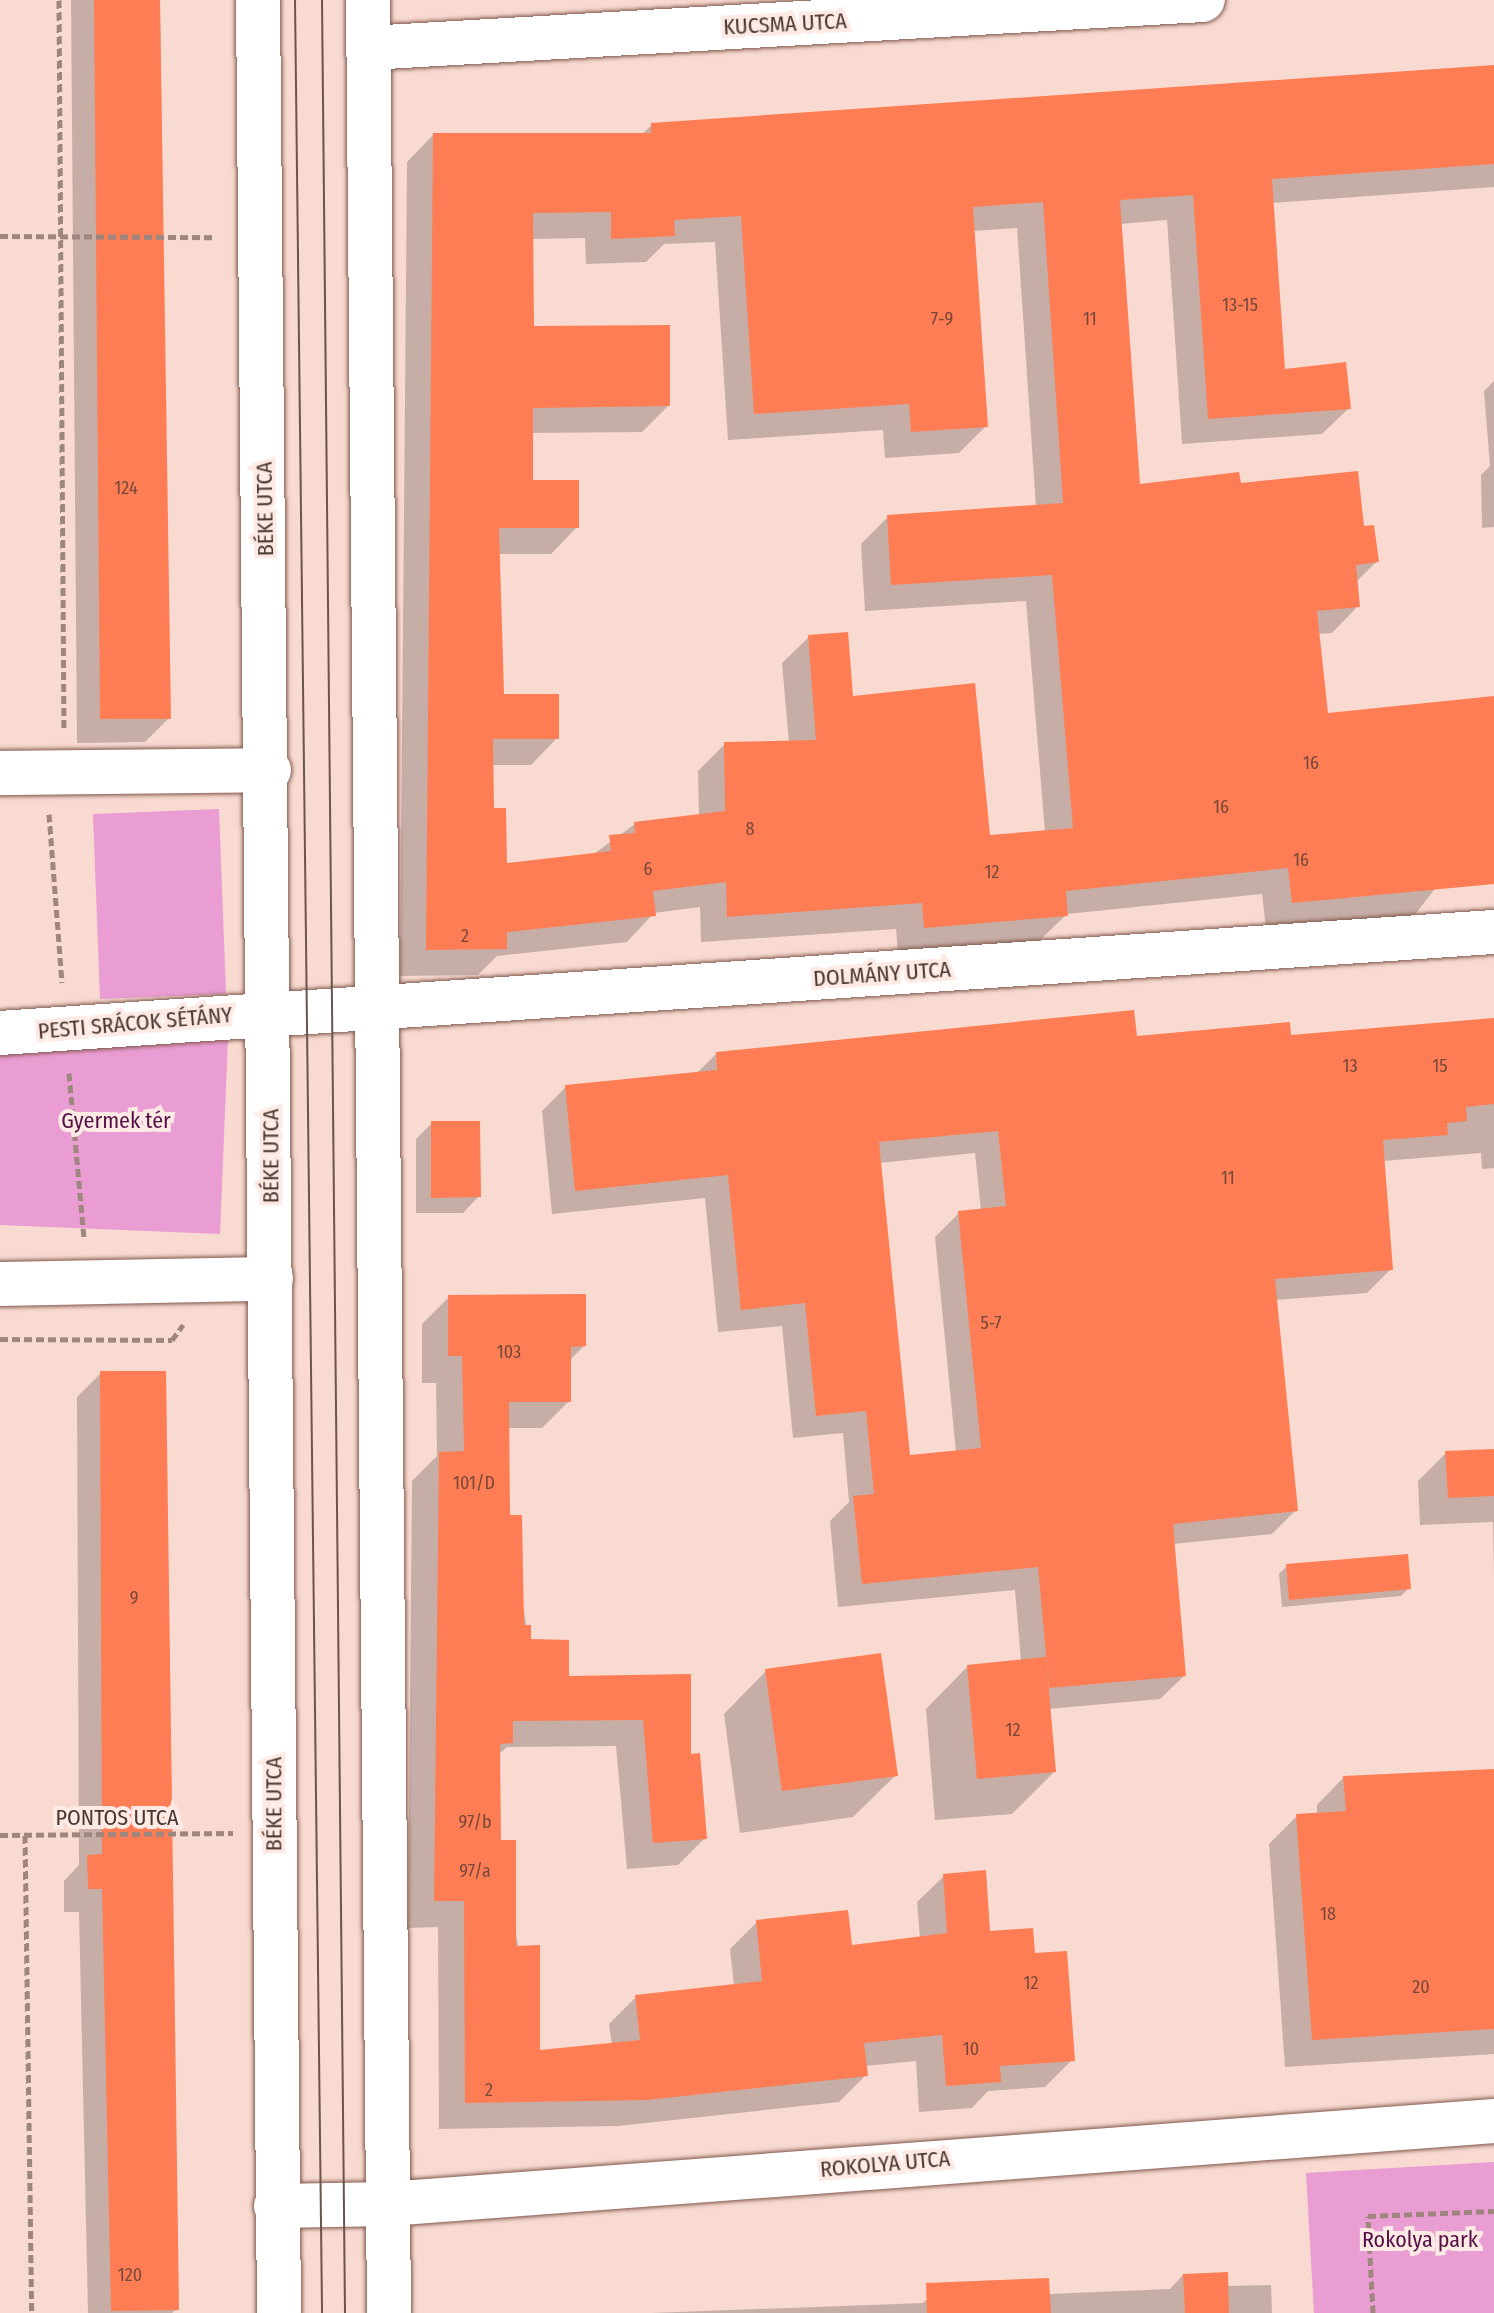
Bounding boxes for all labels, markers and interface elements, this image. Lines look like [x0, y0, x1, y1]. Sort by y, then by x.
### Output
street label: KUCSMA UTCA [723, 8, 847, 40]
house number: 13-15 [1222, 294, 1258, 316]
house number: 7-9 [931, 308, 953, 330]
house number: 11 [1083, 308, 1097, 330]
street label: BÉKE UTCA [251, 461, 279, 557]
house number: 124 [114, 477, 138, 499]
house number: 16 [1303, 752, 1319, 774]
house number: 16 [1213, 796, 1229, 818]
house number: 8 [746, 818, 754, 840]
house number: 16 [1293, 849, 1309, 871]
house number: 6 [644, 858, 652, 880]
house number: 12 [985, 861, 999, 883]
house number: 2 [461, 925, 469, 947]
street label: DOLMÁNY UTCA [812, 956, 952, 992]
street label: PESTI SRÁCOK SÉTÁNY [37, 1001, 233, 1045]
house number: 13 [1342, 1055, 1358, 1077]
house number: 15 [1432, 1055, 1448, 1077]
park label: Gyermek tér [61, 1108, 171, 1134]
street label: BÉKE UTCA [258, 1109, 284, 1203]
house number: 11 [1221, 1167, 1235, 1189]
house number: 5-7 [980, 1312, 1002, 1334]
house number: 103 [497, 1341, 521, 1363]
house number: 101/D [453, 1472, 495, 1494]
house number: 9 [130, 1587, 138, 1609]
house number: 12 [1006, 1719, 1020, 1741]
street label: BÉKE UTCA [261, 1757, 287, 1851]
street label: PONTOS UTCA [55, 1805, 179, 1831]
house number: 97/b [458, 1811, 492, 1833]
house number: 97/a [459, 1860, 491, 1882]
house number: 18 [1320, 1903, 1336, 1925]
house number: 12 [1024, 1972, 1038, 1994]
house number: 20 [1412, 1976, 1430, 1998]
house number: 10 [963, 2038, 979, 2060]
house number: 2 [485, 2079, 493, 2101]
street label: ROKOLYA UTCA [819, 2145, 951, 2183]
park label: Rokolya park [1362, 2227, 1478, 2253]
house number: 120 [118, 2264, 142, 2286]

